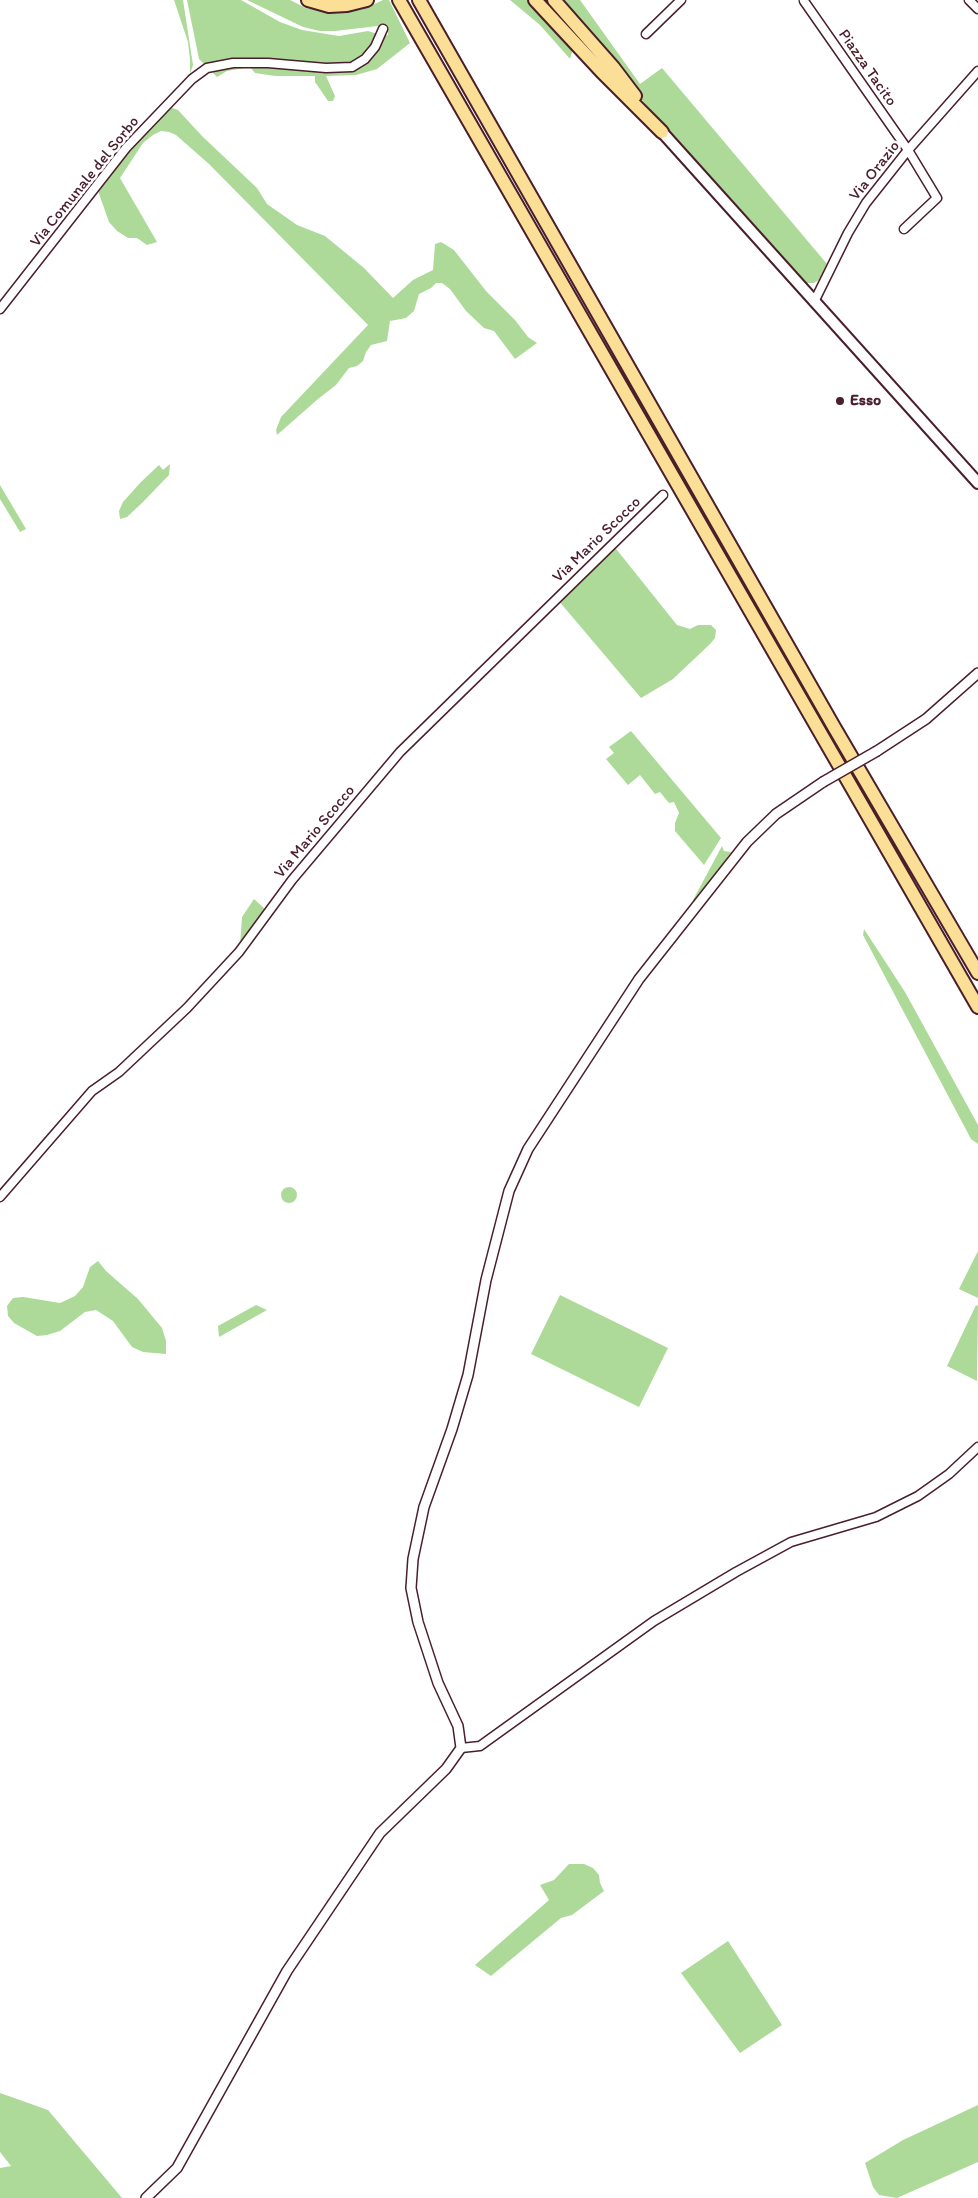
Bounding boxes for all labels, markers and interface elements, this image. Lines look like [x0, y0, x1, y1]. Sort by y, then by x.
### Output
street label: Piazza Tacito [834, 26, 900, 110]
street label: Via Comunale del Sorbo [26, 113, 144, 251]
street label: Via Orazio [846, 137, 904, 205]
place label: Esso [850, 391, 881, 411]
marker: Esso [834, 395, 846, 407]
street label: Via Mario Scocco [549, 493, 645, 587]
street label: Via Mario Scocco [270, 782, 360, 882]

